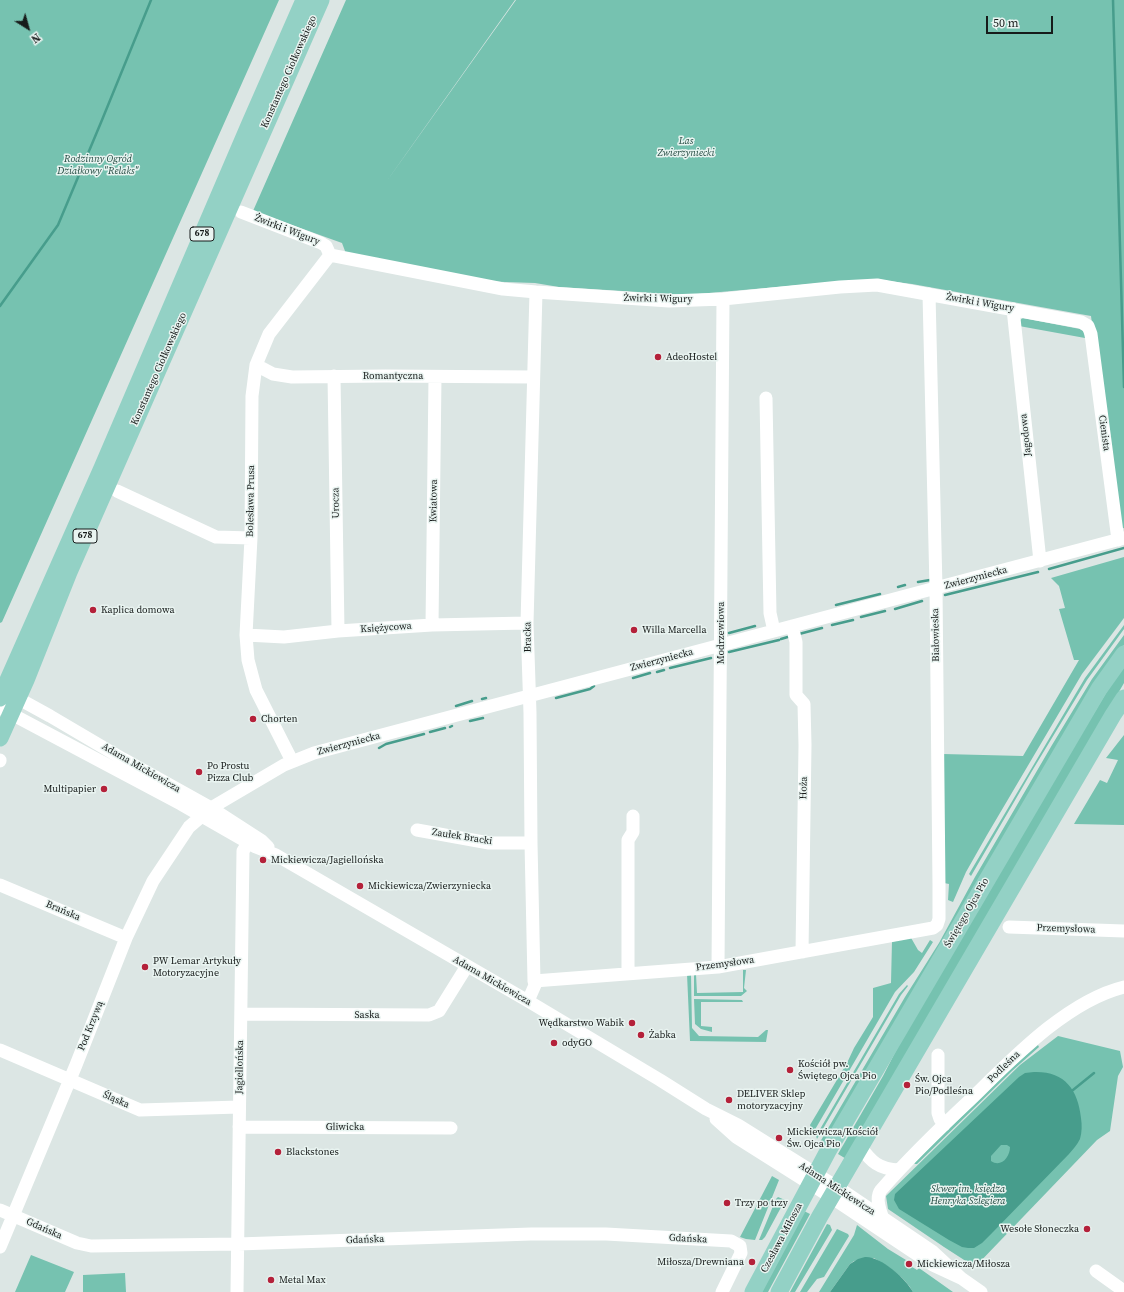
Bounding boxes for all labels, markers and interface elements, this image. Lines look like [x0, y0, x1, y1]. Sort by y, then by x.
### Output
north arrow [8, 8, 48, 48]
scale bar [988, 8, 1055, 34]
street label: Konstantego Ciołkowskiego [259, 14, 319, 130]
text: 50 m [993, 15, 1019, 31]
text: N [28, 30, 43, 46]
park label: Las Zwierzyniecki [657, 135, 715, 158]
park label: Rodzinny Ogród Działkowy "Relaks" [57, 153, 139, 176]
street label: Żwirki i Wigury [253, 212, 321, 248]
road number: 678 [190, 227, 214, 241]
street label: Żwirki i Wigury [945, 291, 1015, 315]
street label: Żwirki i Wigury [623, 292, 693, 306]
street label: Konstantego Ciołkowskiego [129, 311, 189, 427]
place label: AdeoHostel [666, 351, 717, 363]
marker: AdeoHostel [653, 352, 663, 362]
street label: Romantyczna [363, 370, 423, 382]
street label: Jagodowa [1018, 413, 1034, 457]
street label: Cienista [1096, 414, 1112, 452]
street label: Bolesława Prusa [244, 465, 258, 537]
street label: Kwiatowa [428, 479, 440, 523]
street label: Urocza [330, 487, 342, 519]
road number: 678 [73, 529, 97, 543]
street label: Zwierzyniecka [943, 564, 1009, 592]
street label: Modrzewiowa [715, 602, 727, 664]
place label: Kaplica domowa [101, 604, 175, 616]
marker: Kaplica domowa [88, 605, 98, 615]
street label: Białowieska [930, 608, 942, 662]
street label: Księżycowa [360, 620, 412, 636]
street label: Bracka [522, 621, 534, 653]
place label: Willa Marcella [642, 624, 706, 636]
marker: Willa Marcella [629, 625, 639, 635]
street label: Zwierzyniecka [629, 646, 695, 674]
place label: Chorten [261, 713, 298, 725]
marker: Chorten [248, 714, 258, 724]
street label: Zwierzyniecka [316, 730, 382, 758]
street label: Adama Mickiewicza [100, 741, 182, 795]
place label: Po Prostu Pizza Club [207, 760, 253, 784]
marker: Po Prostu Pizza Club [194, 767, 204, 777]
street label: Hoża [798, 776, 810, 800]
place label: Multipapier [43, 783, 96, 795]
marker: Multipapier [99, 784, 109, 794]
street label: Zaułek Bracki [431, 826, 493, 848]
place label: Mickiewicza/Jagiellońska [271, 854, 384, 866]
marker: Mickiewicza/Jagiellońska [258, 855, 268, 865]
street label: Świętego Ojca Pio [942, 876, 992, 950]
place label: Mickiewicza/Zwierzyniecka [368, 880, 491, 892]
marker: Mickiewicza/Zwierzyniecka [355, 881, 365, 891]
street label: Brańska [44, 898, 82, 924]
street label: Przemysłowa [1036, 922, 1096, 936]
street label: Adama Mickiewicza [451, 954, 533, 1008]
street label: Przemysłowa [695, 954, 755, 974]
place label: PW Lemar Artykuły Motoryzacyjne [153, 955, 241, 978]
marker: PW Lemar Artykuły Motoryzacyjne [140, 962, 150, 972]
street label: Pod Krzywą [76, 999, 106, 1053]
street label: Saska [354, 1009, 380, 1021]
place label: Wędkarstwo Wabik [539, 1017, 624, 1029]
marker: Wędkarstwo Wabik [627, 1018, 637, 1028]
place label: Żabka [649, 1029, 676, 1041]
marker: Żabka [636, 1030, 646, 1040]
place label: odyGO [562, 1037, 592, 1049]
marker: odyGO [549, 1038, 559, 1048]
street label: Jagiellońska [234, 1040, 246, 1094]
street label: Podleśna [985, 1049, 1023, 1085]
place label: Kościół pw. Świętego Ojca Pio [798, 1058, 876, 1082]
marker: Kościół pw. Świętego Ojca Pio [785, 1065, 795, 1075]
place label: Św. Ojca Pio/Podleśna [915, 1073, 973, 1096]
marker: Św. Ojca Pio/Podleśna [902, 1080, 912, 1090]
place label: DELIVER Sklep motoryzacyjny [737, 1088, 805, 1112]
street label: Śląska [101, 1089, 131, 1111]
marker: DELIVER Sklep motoryzacyjny [724, 1095, 734, 1105]
street label: Gliwicka [326, 1121, 364, 1133]
place label: Mickiewicza/Kościół Św. Ojca Pio [787, 1126, 878, 1150]
marker: Mickiewicza/Kościół Św. Ojca Pio [774, 1133, 784, 1143]
place label: Blackstones [286, 1146, 339, 1158]
marker: Blackstones [273, 1147, 283, 1157]
street label: Adama Mickiewicza [796, 1160, 878, 1218]
park label: Skwer im. księdza Henryka Szlegiera [931, 1183, 1005, 1206]
place label: Trzy po trzy [735, 1197, 788, 1209]
marker: Trzy po trzy [722, 1198, 732, 1208]
street label: Czesława Miłosza [759, 1201, 805, 1275]
street label: Gdańska [24, 1216, 64, 1242]
place label: Wesołe Słoneczka [1000, 1223, 1079, 1235]
marker: Wesołe Słoneczka [1082, 1224, 1092, 1234]
street label: Gdańska [669, 1232, 707, 1246]
street label: Gdańska [346, 1233, 384, 1247]
place label: Miłosza/Drewniana [657, 1256, 744, 1268]
marker: Miłosza/Drewniana [747, 1257, 757, 1267]
place label: Mickiewicza/Miłosza [917, 1258, 1010, 1270]
marker: Mickiewicza/Miłosza [904, 1259, 914, 1269]
place label: Metal Max [279, 1274, 326, 1286]
marker: Metal Max [266, 1275, 276, 1285]

